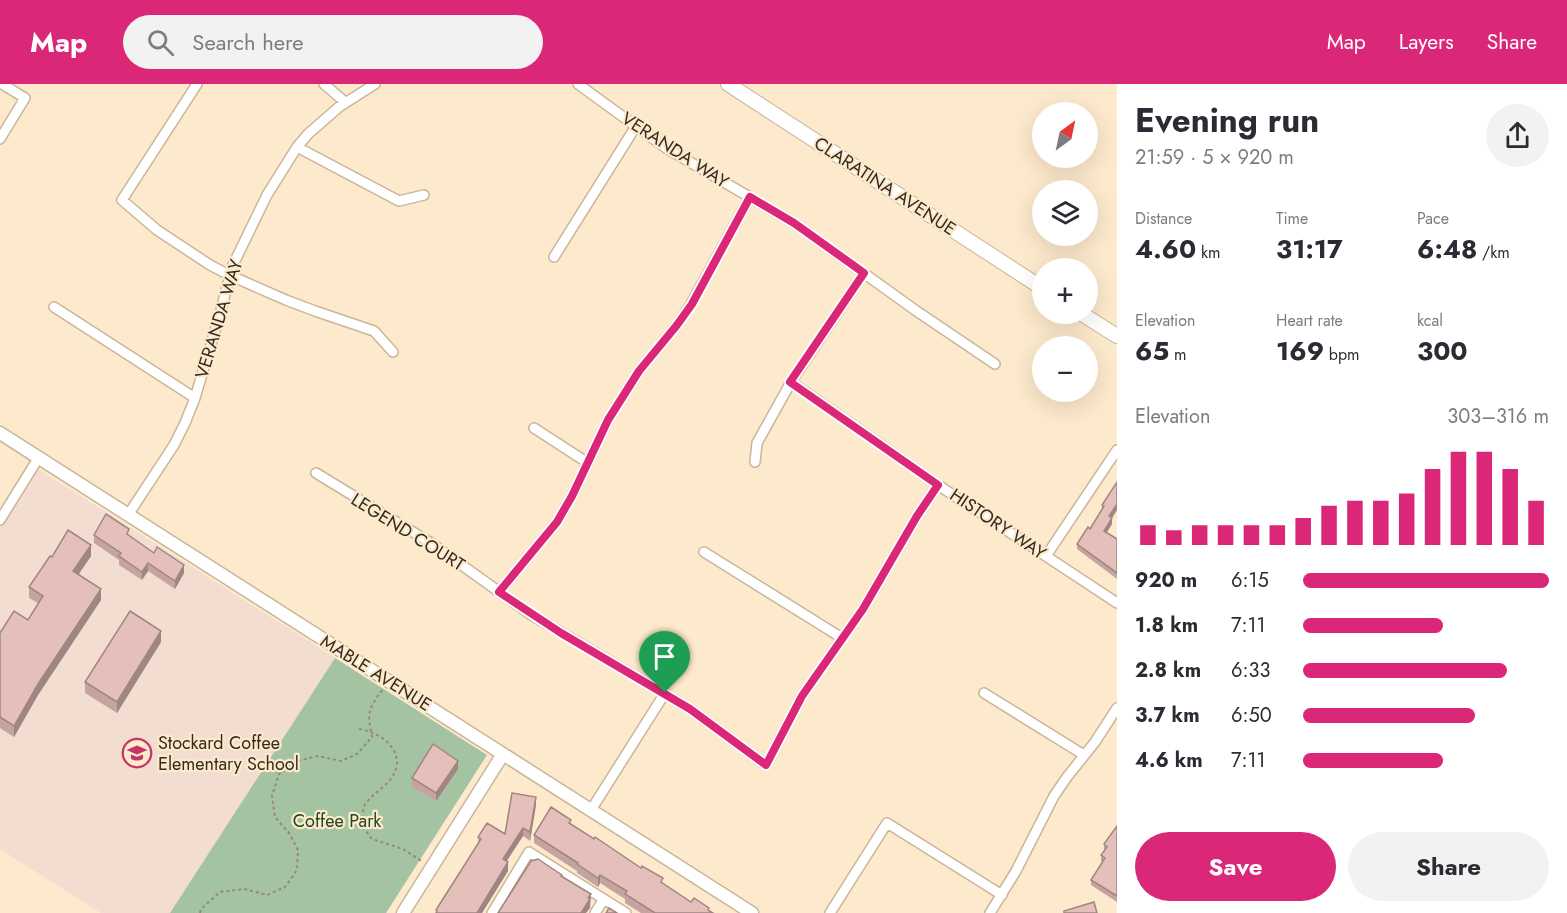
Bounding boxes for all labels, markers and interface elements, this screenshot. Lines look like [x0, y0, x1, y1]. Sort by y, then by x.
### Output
search box [123, 15, 543, 69]
text: Map [30, 22, 87, 63]
icon: search [144, 26, 177, 59]
text: Search here [192, 26, 304, 58]
text: Map [1327, 27, 1366, 57]
text: Layers [1399, 27, 1454, 57]
text: Share [1487, 27, 1537, 57]
text: Evening run [1135, 97, 1319, 144]
north arrow [1032, 102, 1098, 168]
map controls [1032, 102, 1098, 402]
button: share [1486, 104, 1549, 167]
street label: VERANDA WAY [616, 105, 735, 195]
street label: CLARATINA AVENUE [809, 130, 961, 242]
text: 21:59 · 5 × 920 m [1135, 143, 1294, 172]
button: layers [1032, 180, 1098, 246]
text: Distance [1135, 207, 1192, 230]
text: Time [1276, 207, 1308, 230]
text: Pace [1417, 207, 1449, 230]
text: 4.60 [1135, 230, 1196, 268]
text: 31:17 [1276, 230, 1343, 268]
text: 6:48 [1417, 230, 1477, 268]
text: km [1196, 241, 1220, 264]
text: /km [1477, 241, 1510, 264]
street label: VERANDA WAY [189, 255, 250, 382]
button: + [1032, 258, 1098, 324]
text: Elevation [1135, 309, 1195, 332]
text: Heart rate [1276, 309, 1343, 332]
text: kcal [1417, 309, 1443, 332]
text: 65 [1135, 332, 1169, 370]
text: 169 [1276, 332, 1324, 370]
text: 300 [1417, 332, 1468, 370]
button: − [1032, 336, 1098, 402]
text: m [1169, 343, 1186, 366]
text: bpm [1324, 343, 1360, 366]
text: Elevation [1135, 402, 1210, 431]
text: 303–316 m [1447, 402, 1549, 431]
street label: HISTORY WAY [945, 482, 1052, 566]
street label: LEGEND COURT [346, 487, 470, 578]
text: 920 m [1135, 566, 1197, 595]
text: 6:15 [1231, 566, 1269, 595]
text: 1.8 km [1135, 611, 1198, 640]
text: 7:11 [1231, 611, 1266, 640]
street label: MABLE AVENUE [315, 628, 437, 718]
pin [639, 631, 690, 693]
icon: arrive [648, 640, 681, 673]
text: 2.8 km [1135, 656, 1201, 685]
text: 6:33 [1231, 656, 1270, 685]
text: 3.7 km [1135, 701, 1200, 730]
text: 6:50 [1231, 701, 1272, 730]
place label: Stockard Coffee Elementary School [158, 730, 299, 777]
school or university icon: Stockard Coffee Elementary School [121, 737, 153, 769]
text: 4.6 km [1135, 746, 1203, 775]
text: 7:11 [1231, 746, 1266, 775]
park label: Coffee Park [293, 808, 381, 834]
button: Save [1135, 832, 1336, 901]
button: Share [1348, 832, 1549, 901]

